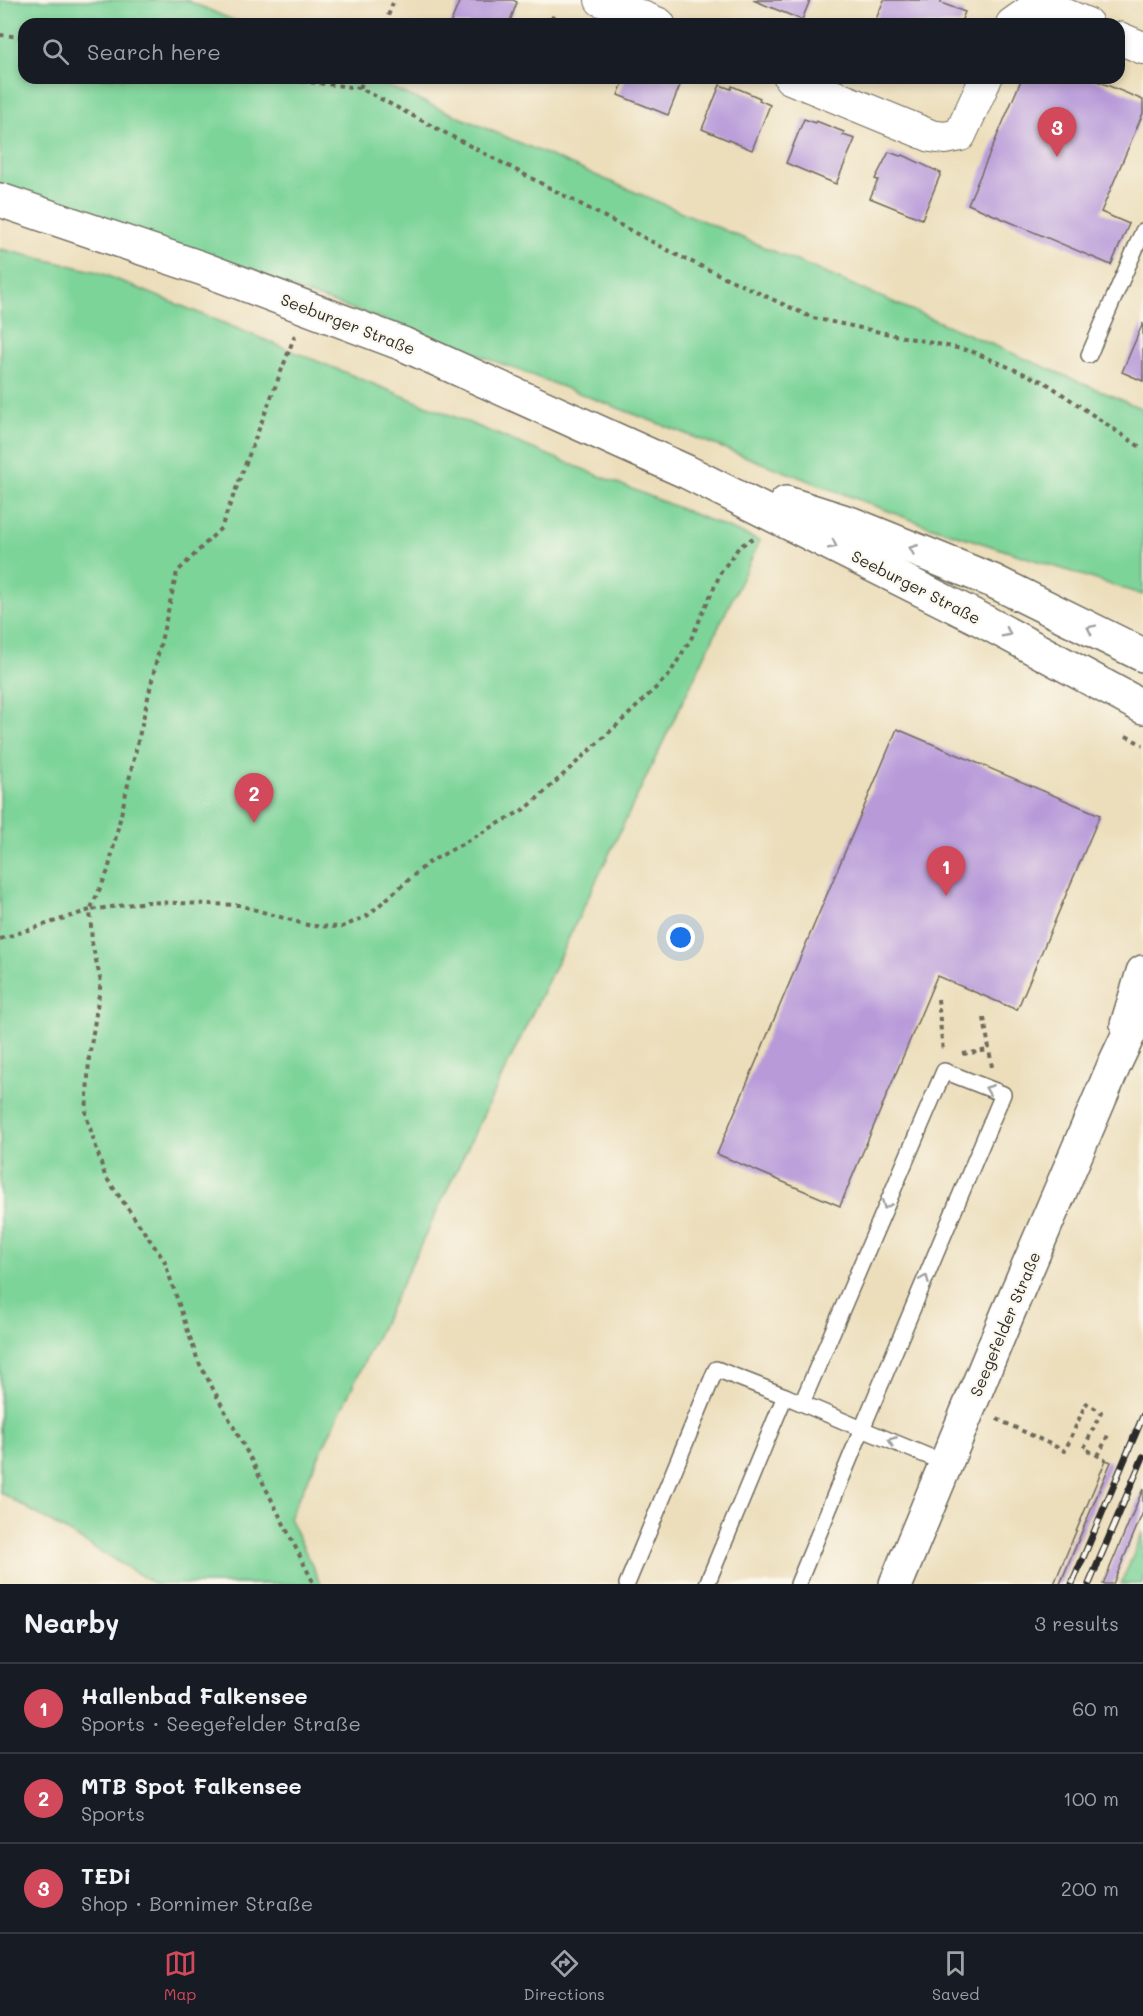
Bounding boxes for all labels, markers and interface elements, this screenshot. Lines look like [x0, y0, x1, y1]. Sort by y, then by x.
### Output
search box [18, 18, 1125, 84]
icon: search [39, 35, 72, 68]
text: Search here [87, 37, 221, 66]
pin: 3 [1038, 108, 1076, 157]
street label: Seeburger Straße [278, 288, 418, 359]
one-way arrow [827, 538, 838, 549]
one-way arrow [908, 544, 919, 556]
street label: Seeburger Straße [848, 545, 984, 628]
one-way arrow [1086, 625, 1097, 637]
one-way arrow [1001, 626, 1012, 637]
pin: 2 [234, 774, 274, 823]
pin: 1 [926, 846, 966, 896]
your location [666, 923, 695, 952]
one-way arrow [985, 1084, 996, 1096]
one-way arrow [882, 1199, 894, 1210]
street label: Seegefelder Straße [965, 1248, 1045, 1399]
one-way arrow [918, 1275, 930, 1286]
one-way arrow [888, 1436, 899, 1448]
text: Nearby [24, 1606, 119, 1640]
text: 3 results [1034, 1610, 1119, 1636]
text: Hallenbad Falkensee [81, 1681, 308, 1710]
text: 1 [39, 1695, 48, 1721]
text: 60 m [1072, 1695, 1119, 1721]
text: Sports · Seegefelder Straße [81, 1710, 361, 1736]
text: MTB Spot Falkensee [81, 1771, 302, 1800]
text: 2 [38, 1785, 49, 1811]
text: 100 m [1063, 1785, 1119, 1811]
text: Sports [81, 1800, 145, 1826]
text: TEDi [81, 1861, 131, 1890]
text: 3 [38, 1875, 50, 1901]
text: 200 m [1061, 1875, 1119, 1901]
text: Shop · Bornimer Straße [81, 1890, 313, 1916]
tab: Map [164, 1947, 197, 2004]
tab: Directions [524, 1947, 605, 2004]
tab: Saved [932, 1947, 979, 2004]

